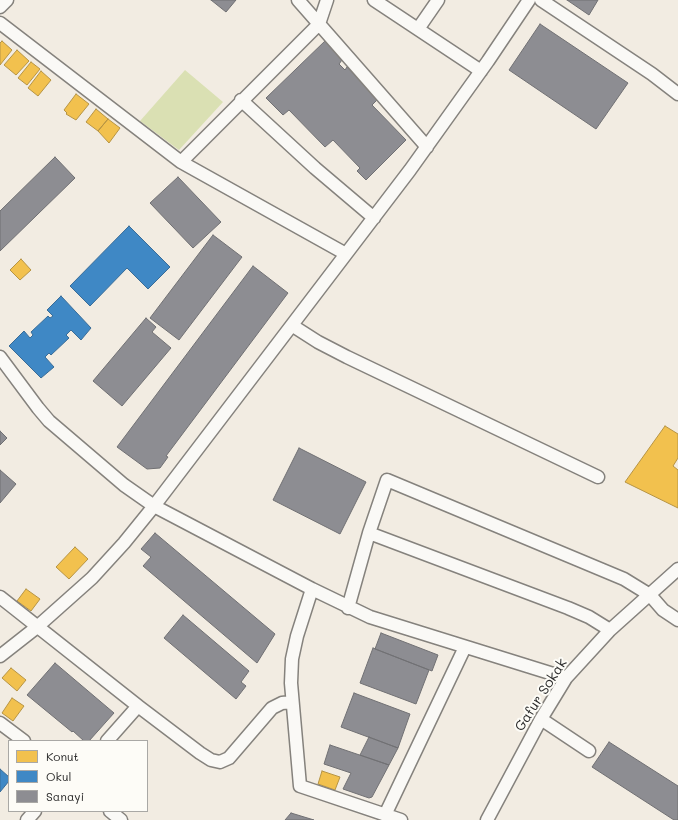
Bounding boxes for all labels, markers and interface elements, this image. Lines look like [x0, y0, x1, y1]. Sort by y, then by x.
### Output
street label: Gafur Sokak [511, 655, 571, 735]
legend [8, 740, 148, 812]
text: Konut [46, 748, 79, 764]
text: Okul [46, 768, 71, 784]
text: Sanayi [46, 788, 84, 804]

